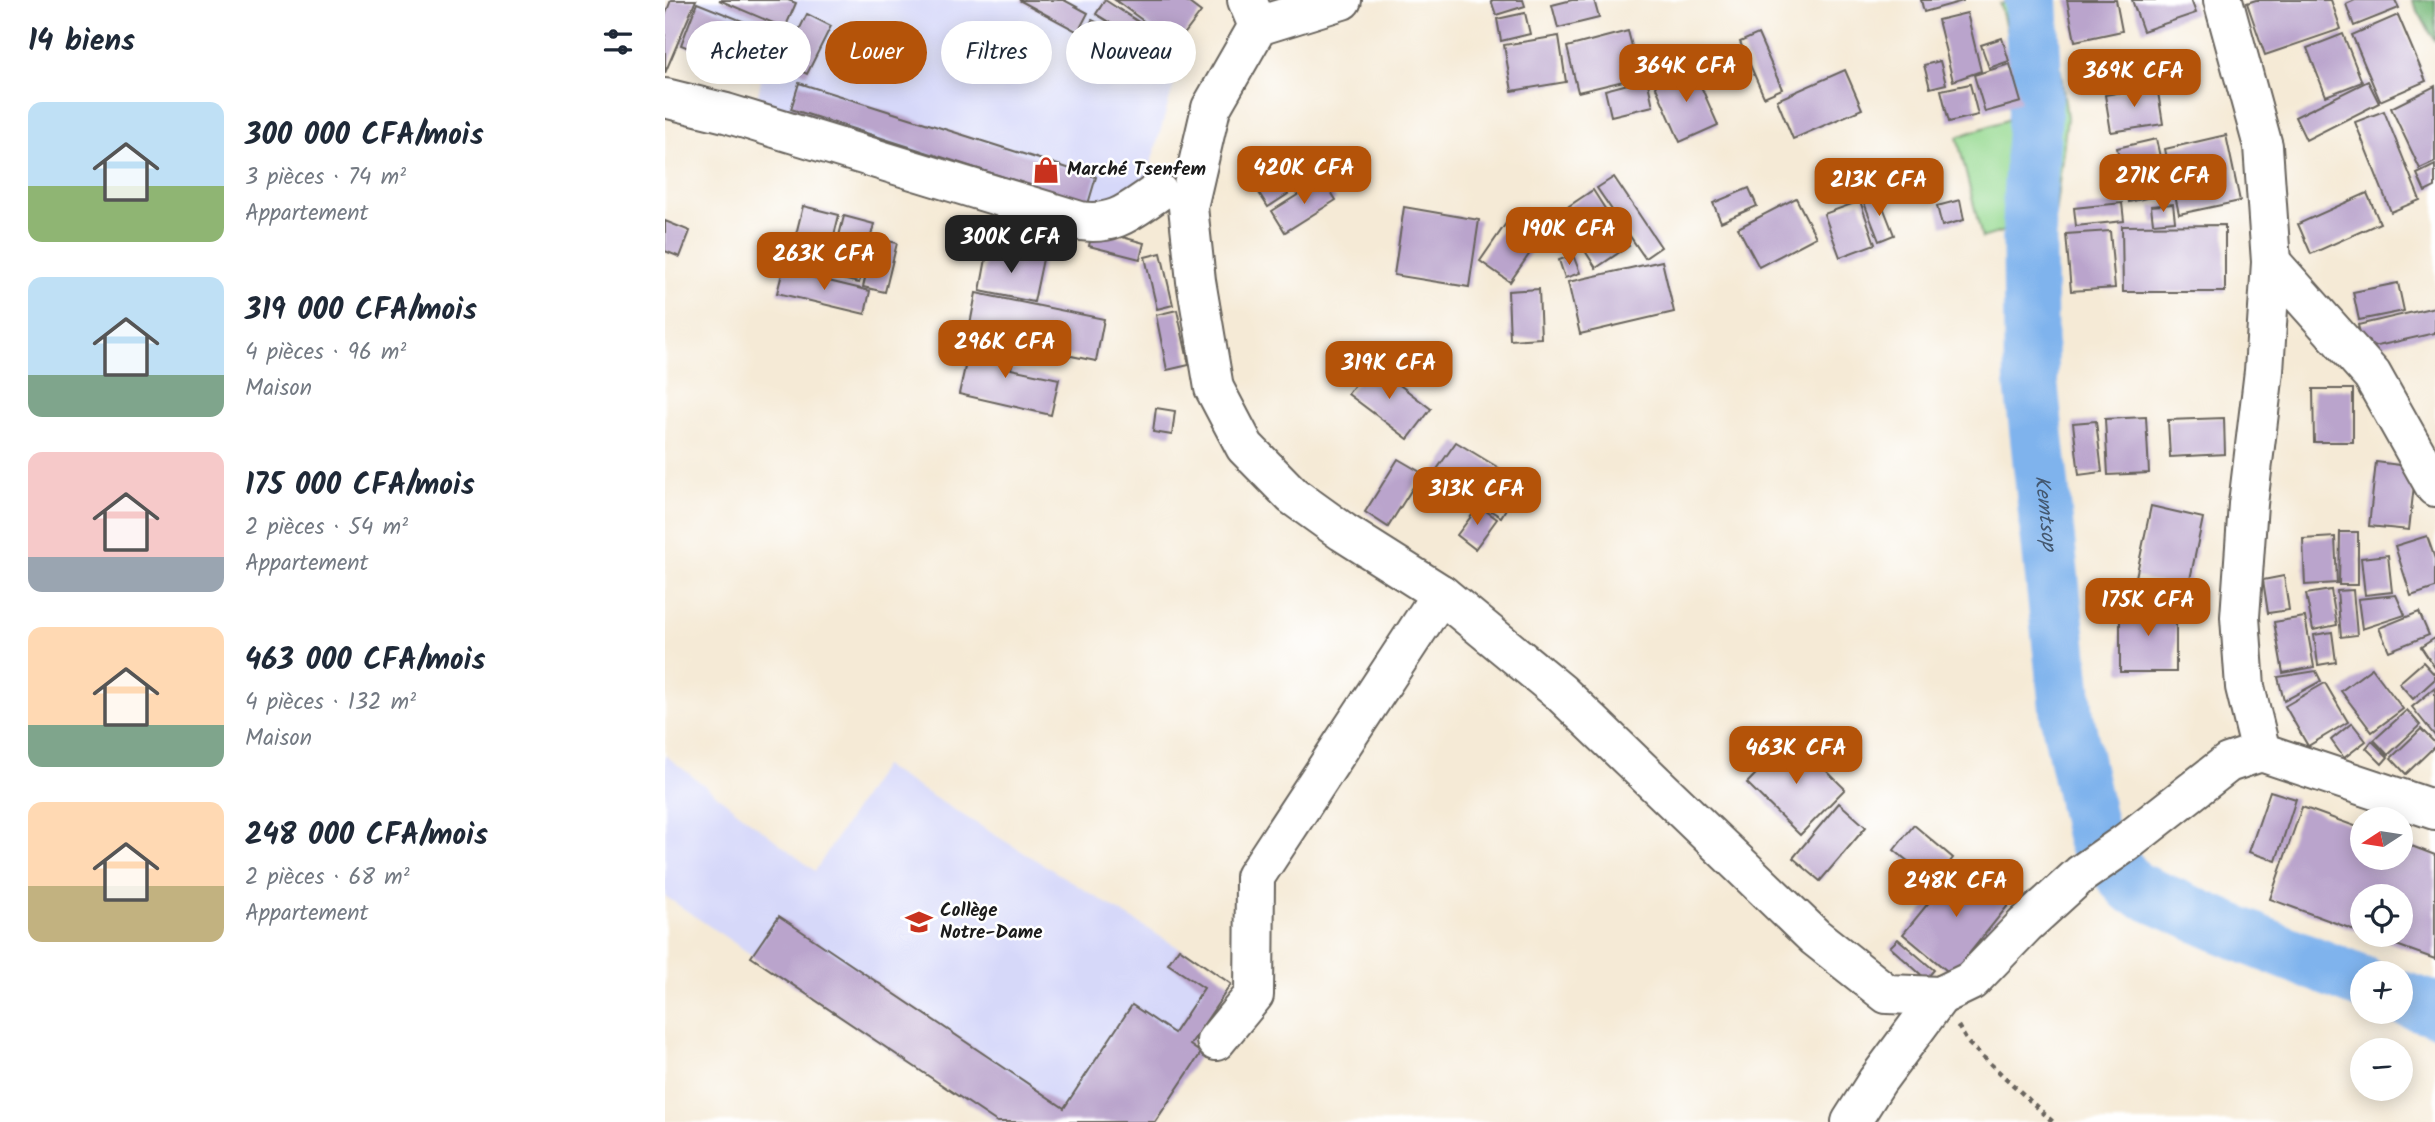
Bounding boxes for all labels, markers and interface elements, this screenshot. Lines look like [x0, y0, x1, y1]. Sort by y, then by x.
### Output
text: 14 biens [28, 18, 135, 66]
chip: Acheter [686, 21, 811, 84]
chip: Louer [825, 21, 927, 84]
chip: Filtres [941, 21, 1052, 84]
chip: Nouveau [1066, 21, 1196, 84]
icon: filters [599, 23, 637, 61]
pin: 364K CFA [1614, 44, 1758, 104]
text: 364K CFA [1635, 49, 1737, 85]
pin: 369K CFA [2062, 50, 2206, 109]
text: 369K CFA [2084, 54, 2184, 90]
text: 300 000 CFA/mois [245, 112, 484, 160]
icon: home [84, 130, 168, 214]
pin: 420K CFA [1232, 146, 1376, 206]
text: 420K CFA [1253, 151, 1355, 187]
pin: 271K CFA [2091, 154, 2235, 214]
shop icon: Marché Tsenfem [1031, 155, 1061, 185]
place label: Marché Tsenfem [1067, 155, 1206, 185]
pin: 213K CFA [1807, 158, 1951, 218]
text: 271K CFA [2115, 159, 2211, 195]
text: 3 pièces · 74 m² [245, 160, 406, 196]
text: 213K CFA [1831, 163, 1927, 199]
text: Appartement [245, 196, 368, 232]
pin: 190K CFA [1497, 208, 1641, 267]
text: 190K CFA [1522, 212, 1616, 248]
pin: 300K CFA [939, 216, 1083, 275]
text: 300K CFA [961, 220, 1061, 256]
pin: 263K CFA [752, 232, 896, 292]
text: 263K CFA [773, 237, 875, 273]
text: 319 000 CFA/mois [245, 287, 477, 335]
icon: home [84, 305, 168, 389]
pin: 296K CFA [933, 320, 1077, 380]
text: 296K CFA [954, 325, 1056, 361]
text: 4 pièces · 96 m² [245, 335, 406, 371]
pin: 319K CFA [1317, 342, 1461, 401]
text: 319K CFA [1341, 346, 1437, 382]
text: Maison [245, 371, 312, 407]
text: 175 000 CFA/mois [245, 462, 475, 510]
pin: 313K CFA [1405, 468, 1549, 527]
text: 313K CFA [1429, 472, 1525, 508]
water label: Kemtsop [2025, 474, 2066, 554]
icon: home [84, 480, 168, 564]
text: 2 pièces · 54 m² [245, 510, 408, 546]
text: Appartement [245, 546, 368, 582]
pin: 175K CFA [2076, 578, 2220, 638]
text: 175K CFA [2101, 583, 2195, 619]
text: 463 000 CFA/mois [245, 637, 485, 685]
icon: home [84, 655, 168, 739]
text: 4 pièces · 132 m² [245, 685, 416, 721]
text: Maison [245, 721, 312, 757]
pin: 463K CFA [1724, 726, 1868, 786]
text: 463K CFA [1745, 731, 1847, 767]
north arrow [2350, 807, 2413, 870]
map controls [2350, 807, 2413, 1101]
text: 248 000 CFA/mois [245, 812, 488, 860]
icon: home [84, 830, 168, 914]
text: 2 pièces · 68 m² [245, 860, 410, 896]
pin: 248K CFA [1884, 860, 2028, 919]
text: 248K CFA [1904, 864, 2008, 900]
button: locate [2350, 884, 2413, 947]
text: Appartement [245, 896, 368, 932]
place label: Collège Notre-Dame [940, 896, 1043, 948]
school or university icon: Collège Notre-Dame [904, 907, 934, 937]
button: + [2350, 961, 2413, 1024]
button: − [2350, 1038, 2413, 1101]

